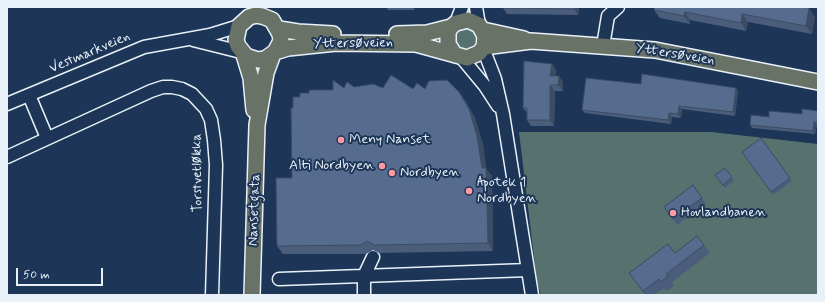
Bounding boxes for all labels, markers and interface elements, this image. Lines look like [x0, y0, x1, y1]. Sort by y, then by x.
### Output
street label: Vestmarkveien [47, 28, 133, 78]
street label: Yttersøveien [313, 35, 393, 53]
street label: Yttersøveien [634, 40, 716, 70]
place label: Meny Nanset [349, 132, 430, 148]
street label: Torstvetløkka [189, 134, 207, 212]
marker: Meny Nanset [336, 135, 346, 145]
place label: Alti Nordbyen [289, 158, 374, 174]
marker: Alti Nordbyen [377, 161, 387, 171]
place label: Nordbyen [400, 165, 460, 181]
marker: Nordbyen [387, 168, 397, 178]
street label: Nansetgata [245, 174, 265, 246]
place label: Apotek 1 Nordbyen [477, 175, 537, 208]
marker: Apotek 1 Nordbyen [464, 186, 474, 196]
place label: Hovlandbanen [681, 205, 766, 221]
marker: Hovlandbanen [668, 208, 678, 218]
scale bar [18, 260, 105, 286]
text: 50 m [23, 267, 50, 283]

